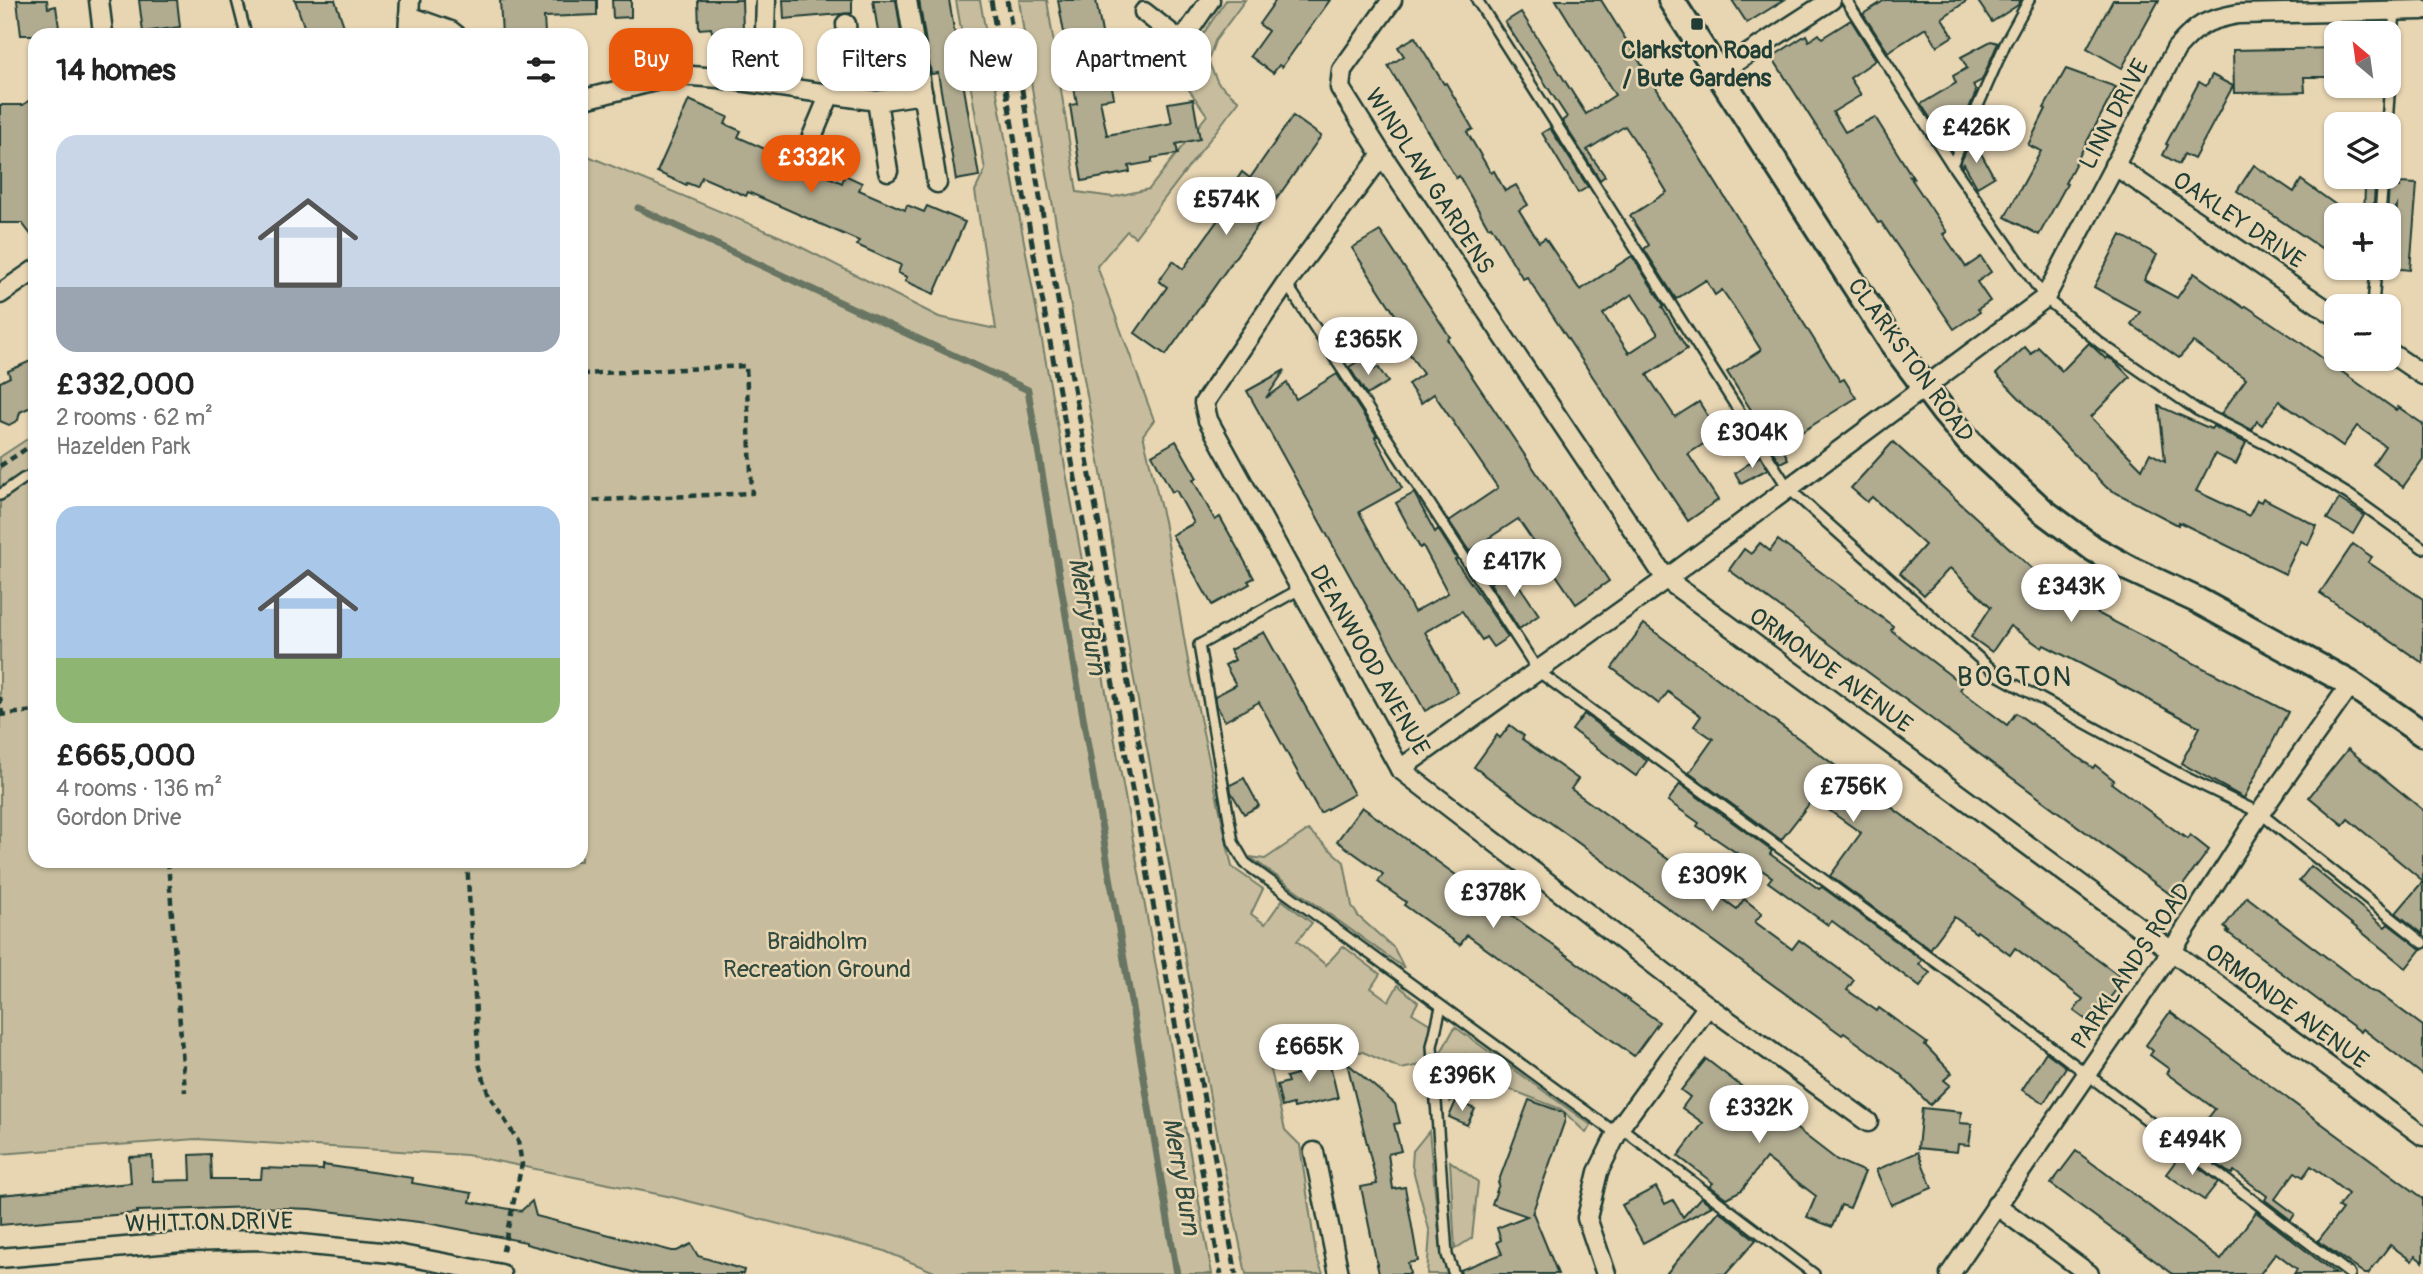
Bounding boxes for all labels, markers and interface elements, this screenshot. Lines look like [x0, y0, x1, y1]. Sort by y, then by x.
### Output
marker: Clarkston Road / Bute Gardens [1689, 16, 1705, 32]
north arrow [2324, 21, 2401, 98]
map controls [2324, 21, 2401, 371]
chip: Buy [609, 28, 693, 91]
chip: Rent [707, 28, 803, 91]
chip: Filters [817, 28, 930, 91]
chip: New [944, 28, 1037, 91]
chip: Apartment [1051, 28, 1211, 91]
place label: Clarkston Road / Bute Gardens [1621, 36, 1773, 93]
icon: filters [522, 51, 560, 89]
text: 14 homes [56, 52, 176, 89]
street label: LINN DRIVE [2073, 54, 2156, 174]
street label: WINDLAW GARDENS [1359, 83, 1500, 280]
pin: £426K [1927, 106, 2025, 165]
button: layers [2324, 112, 2401, 189]
text: £426K [1942, 113, 2010, 142]
pin: £332K [762, 136, 860, 195]
text: £332K [777, 143, 845, 172]
street label: OAKLEY DRIVE [2167, 166, 2310, 275]
pin: £574K [1177, 177, 1275, 237]
icon: home [245, 180, 371, 306]
text: £574K [1193, 185, 1259, 214]
button: + [2324, 203, 2401, 280]
street label: CLARKSTON ROAD [1841, 272, 1980, 448]
button: − [2324, 294, 2401, 371]
pin: £365K [1319, 318, 1417, 377]
text: £365K [1334, 325, 1402, 354]
text: £332,000 [56, 366, 195, 403]
text: 2 rooms · 62 m² [56, 403, 213, 432]
pin: £304K [1703, 410, 1801, 470]
text: £304K [1717, 418, 1787, 447]
text: Hazelden Park [56, 432, 191, 461]
pin: £417K [1465, 540, 1563, 599]
text: £417K [1482, 547, 1546, 576]
icon: home [245, 551, 371, 677]
water label: Merry Burn [1061, 555, 1113, 679]
street label: DEANWOOD AVENUE [1303, 560, 1436, 761]
pin: £343K [2022, 564, 2120, 624]
text: £343K [2037, 572, 2105, 601]
street label: ORMONDE AVENUE [1743, 601, 1918, 739]
district label: BOGTON [1957, 660, 2073, 695]
text: £665,000 [56, 737, 196, 774]
pin: £756K [1804, 764, 1902, 824]
text: £756K [1820, 772, 1886, 801]
text: 4 rooms · 136 m² [56, 774, 222, 803]
text: Gordon Drive [56, 803, 181, 832]
pin: £309K [1663, 853, 1761, 913]
text: £309K [1677, 861, 1747, 890]
pin: £378K [1444, 870, 1542, 930]
text: £378K [1460, 878, 1526, 907]
street label: PARKLANDS ROAD [2065, 878, 2198, 1055]
park label: Braidholm Recreation Ground [723, 927, 911, 984]
street label: ORMONDE AVENUE [2199, 937, 2374, 1075]
pin: £665K [1260, 1024, 1358, 1084]
text: £665K [1275, 1032, 1343, 1061]
pin: £396K [1413, 1054, 1511, 1113]
text: £396K [1429, 1061, 1495, 1090]
pin: £332K [1710, 1086, 1808, 1145]
text: £332K [1725, 1093, 1793, 1122]
water label: Merry Burn [1155, 1115, 1207, 1239]
pin: £494K [2143, 1118, 2241, 1177]
text: £494K [2158, 1125, 2226, 1154]
street label: WHITTON DRIVE [125, 1207, 293, 1238]

